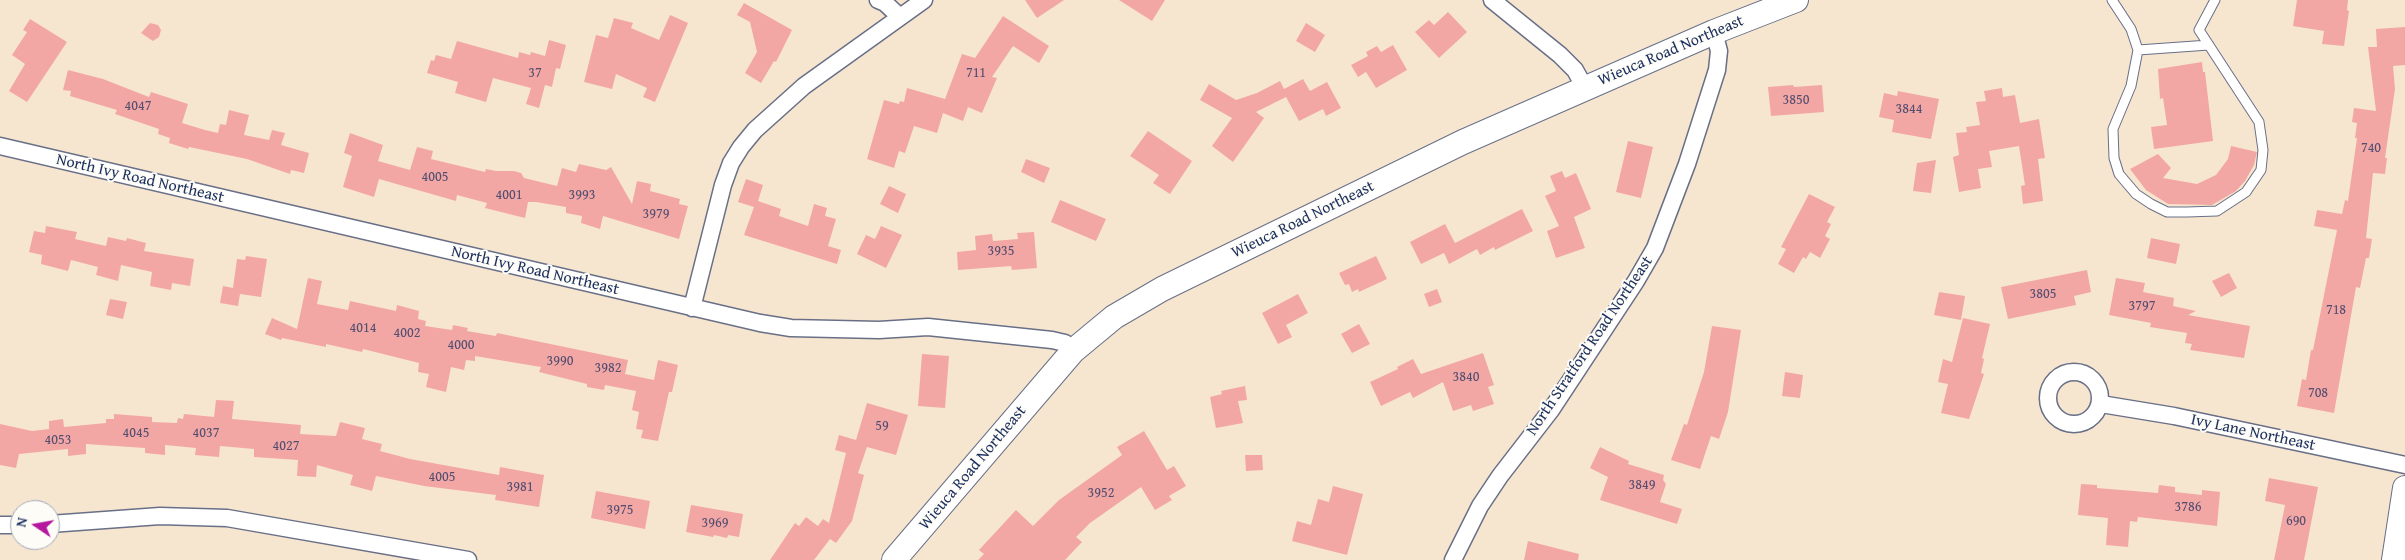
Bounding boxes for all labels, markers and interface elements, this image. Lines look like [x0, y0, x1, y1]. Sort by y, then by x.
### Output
street label: Wieuca Road Northeast [1595, 12, 1747, 90]
house number: 37 [528, 65, 542, 81]
house number: 711 [966, 65, 986, 81]
house number: 3850 [1783, 92, 1809, 108]
house number: 4047 [125, 98, 151, 114]
house number: 3844 [1896, 101, 1922, 117]
house number: 740 [2361, 140, 2381, 156]
street label: North Ivy Road Northeast [54, 150, 226, 208]
house number: 4005 [422, 169, 448, 185]
street label: Wieuca Road Northeast [1229, 177, 1377, 263]
house number: 4001 [496, 187, 522, 203]
house number: 3993 [569, 187, 595, 203]
house number: 3979 [643, 206, 669, 222]
street label: North Ivy Road Northeast [449, 242, 621, 300]
house number: 3935 [988, 243, 1014, 259]
street label: North Stratford Road Northeast [1523, 253, 1657, 439]
house number: 3805 [2030, 286, 2056, 302]
house number: 3797 [2129, 298, 2155, 314]
house number: 718 [2326, 302, 2346, 318]
house number: 4014 [350, 320, 376, 336]
house number: 4002 [394, 325, 420, 341]
house number: 4000 [448, 337, 474, 353]
house number: 3990 [547, 353, 573, 369]
house number: 3982 [595, 360, 621, 376]
house number: 3840 [1453, 369, 1479, 385]
house number: 708 [2308, 385, 2328, 401]
street label: Wieuca Road Northeast [915, 402, 1031, 534]
street label: Ivy Lane Northeast [2189, 410, 2317, 456]
house number: 59 [875, 418, 889, 434]
house number: 4045 [123, 425, 149, 441]
house number: 4037 [193, 425, 219, 441]
house number: 4053 [45, 432, 71, 448]
house number: 4027 [273, 438, 299, 454]
house number: 4005 [429, 469, 455, 485]
house number: 3849 [1629, 477, 1655, 493]
house number: 3981 [507, 479, 533, 495]
house number: 3952 [1088, 485, 1114, 501]
house number: 3786 [2175, 499, 2201, 515]
north arrow [10, 500, 60, 550]
house number: 3975 [607, 502, 633, 518]
house number: 690 [2286, 513, 2306, 529]
text: N [11, 515, 32, 529]
house number: 3969 [702, 515, 728, 531]

